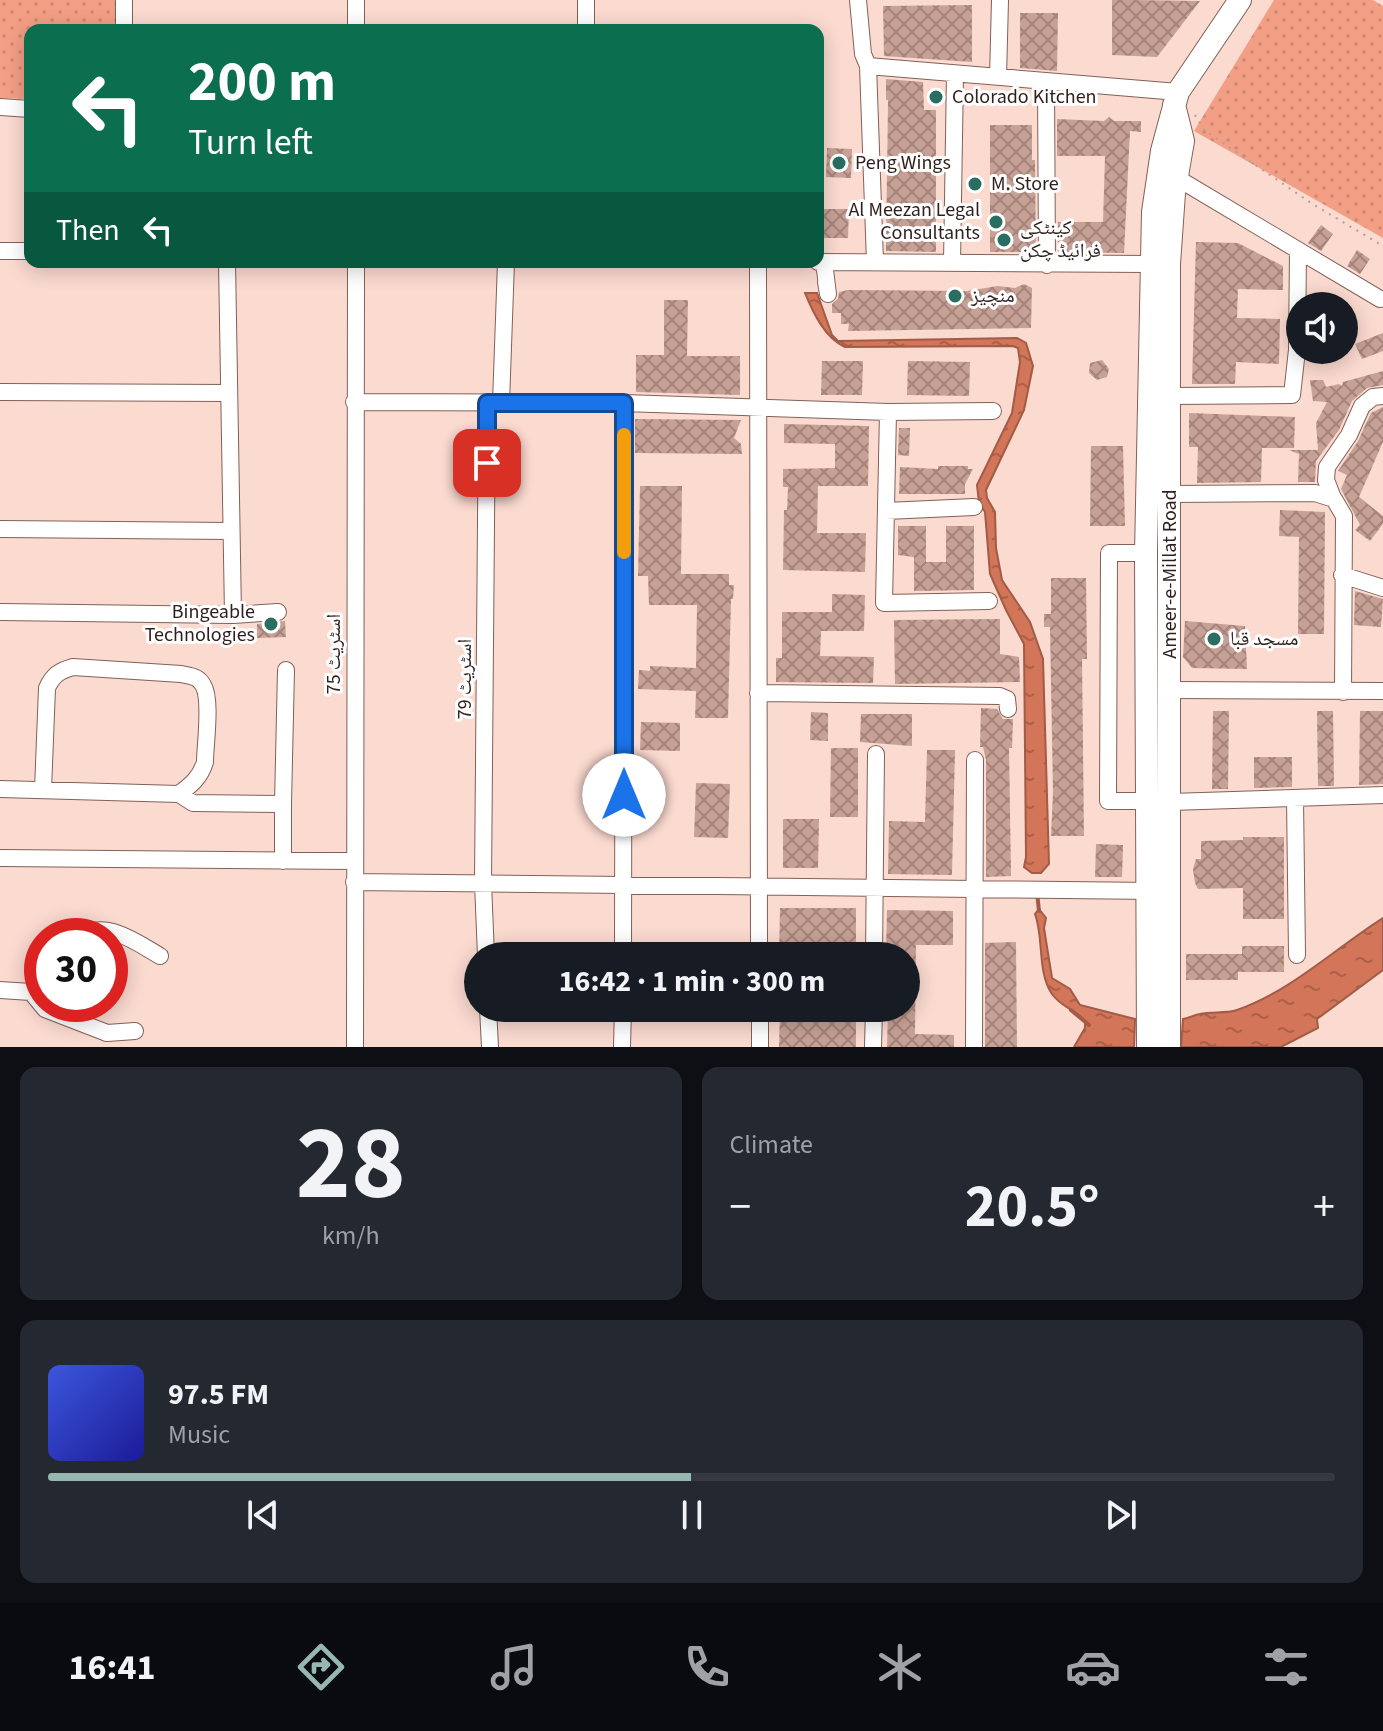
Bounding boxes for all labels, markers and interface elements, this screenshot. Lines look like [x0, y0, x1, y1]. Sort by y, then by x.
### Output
text: 200 m [188, 43, 336, 122]
icon: left [56, 56, 160, 160]
place label: Colorado Kitchen [952, 83, 1097, 111]
marker: Colorado Kitchen [927, 88, 945, 106]
text: Turn left [188, 117, 313, 168]
place label: Peng Wings [855, 149, 951, 177]
marker: Peng Wings [830, 154, 848, 172]
place label: M. Store [991, 170, 1059, 198]
marker: M. Store [966, 175, 984, 193]
place label: Al Meezan Legal Consultants [848, 196, 980, 247]
icon: left [136, 208, 180, 252]
text: Then [56, 209, 120, 252]
marker: Al Meezan Legal Consultants [987, 213, 1005, 231]
place label: کینٹکی فرائیڈ چکن [1020, 214, 1101, 265]
marker: کینٹکی فرائیڈ چکن [995, 231, 1013, 249]
place label: منچیز [970, 282, 1015, 310]
marker: منچیز [946, 287, 964, 305]
map controls [1286, 292, 1358, 364]
button: sound [1286, 292, 1358, 364]
pin [453, 429, 521, 497]
icon: arrive [465, 441, 509, 485]
street label: Ameer-e-Millat Road [1156, 489, 1184, 659]
place label: Bingeable Technologies [145, 598, 255, 649]
street label: اسٹریٹ 75 [320, 614, 348, 694]
marker: Bingeable Technologies [262, 615, 280, 633]
place label: مسجد قبا [1230, 625, 1298, 653]
marker: مسجد قبا [1205, 630, 1223, 648]
street label: اسٹریٹ 79 [451, 639, 479, 719]
position arrow [582, 753, 666, 837]
speed limit sign: 30 [24, 918, 128, 1022]
text: 16:42 · 1 min · 300 m [559, 960, 825, 1003]
text: 28 [296, 1091, 406, 1239]
text: Climate [730, 1126, 813, 1163]
text: 20.5° [965, 1165, 1100, 1250]
text: − [730, 1176, 751, 1239]
text: + [1313, 1176, 1335, 1239]
text: km/h [322, 1217, 380, 1254]
text: 97.5 FM [168, 1373, 269, 1416]
text: Music [168, 1416, 230, 1453]
icon: previous [241, 1493, 285, 1537]
icon: pause [670, 1493, 714, 1537]
icon: next [1099, 1493, 1143, 1537]
icon: directions [293, 1639, 349, 1695]
icon: music [486, 1639, 542, 1695]
icon: phone [679, 1639, 735, 1695]
icon: climate [872, 1639, 928, 1695]
icon: car [1065, 1639, 1121, 1695]
icon: filters [1258, 1639, 1314, 1695]
text: 16:41 [69, 1642, 155, 1693]

